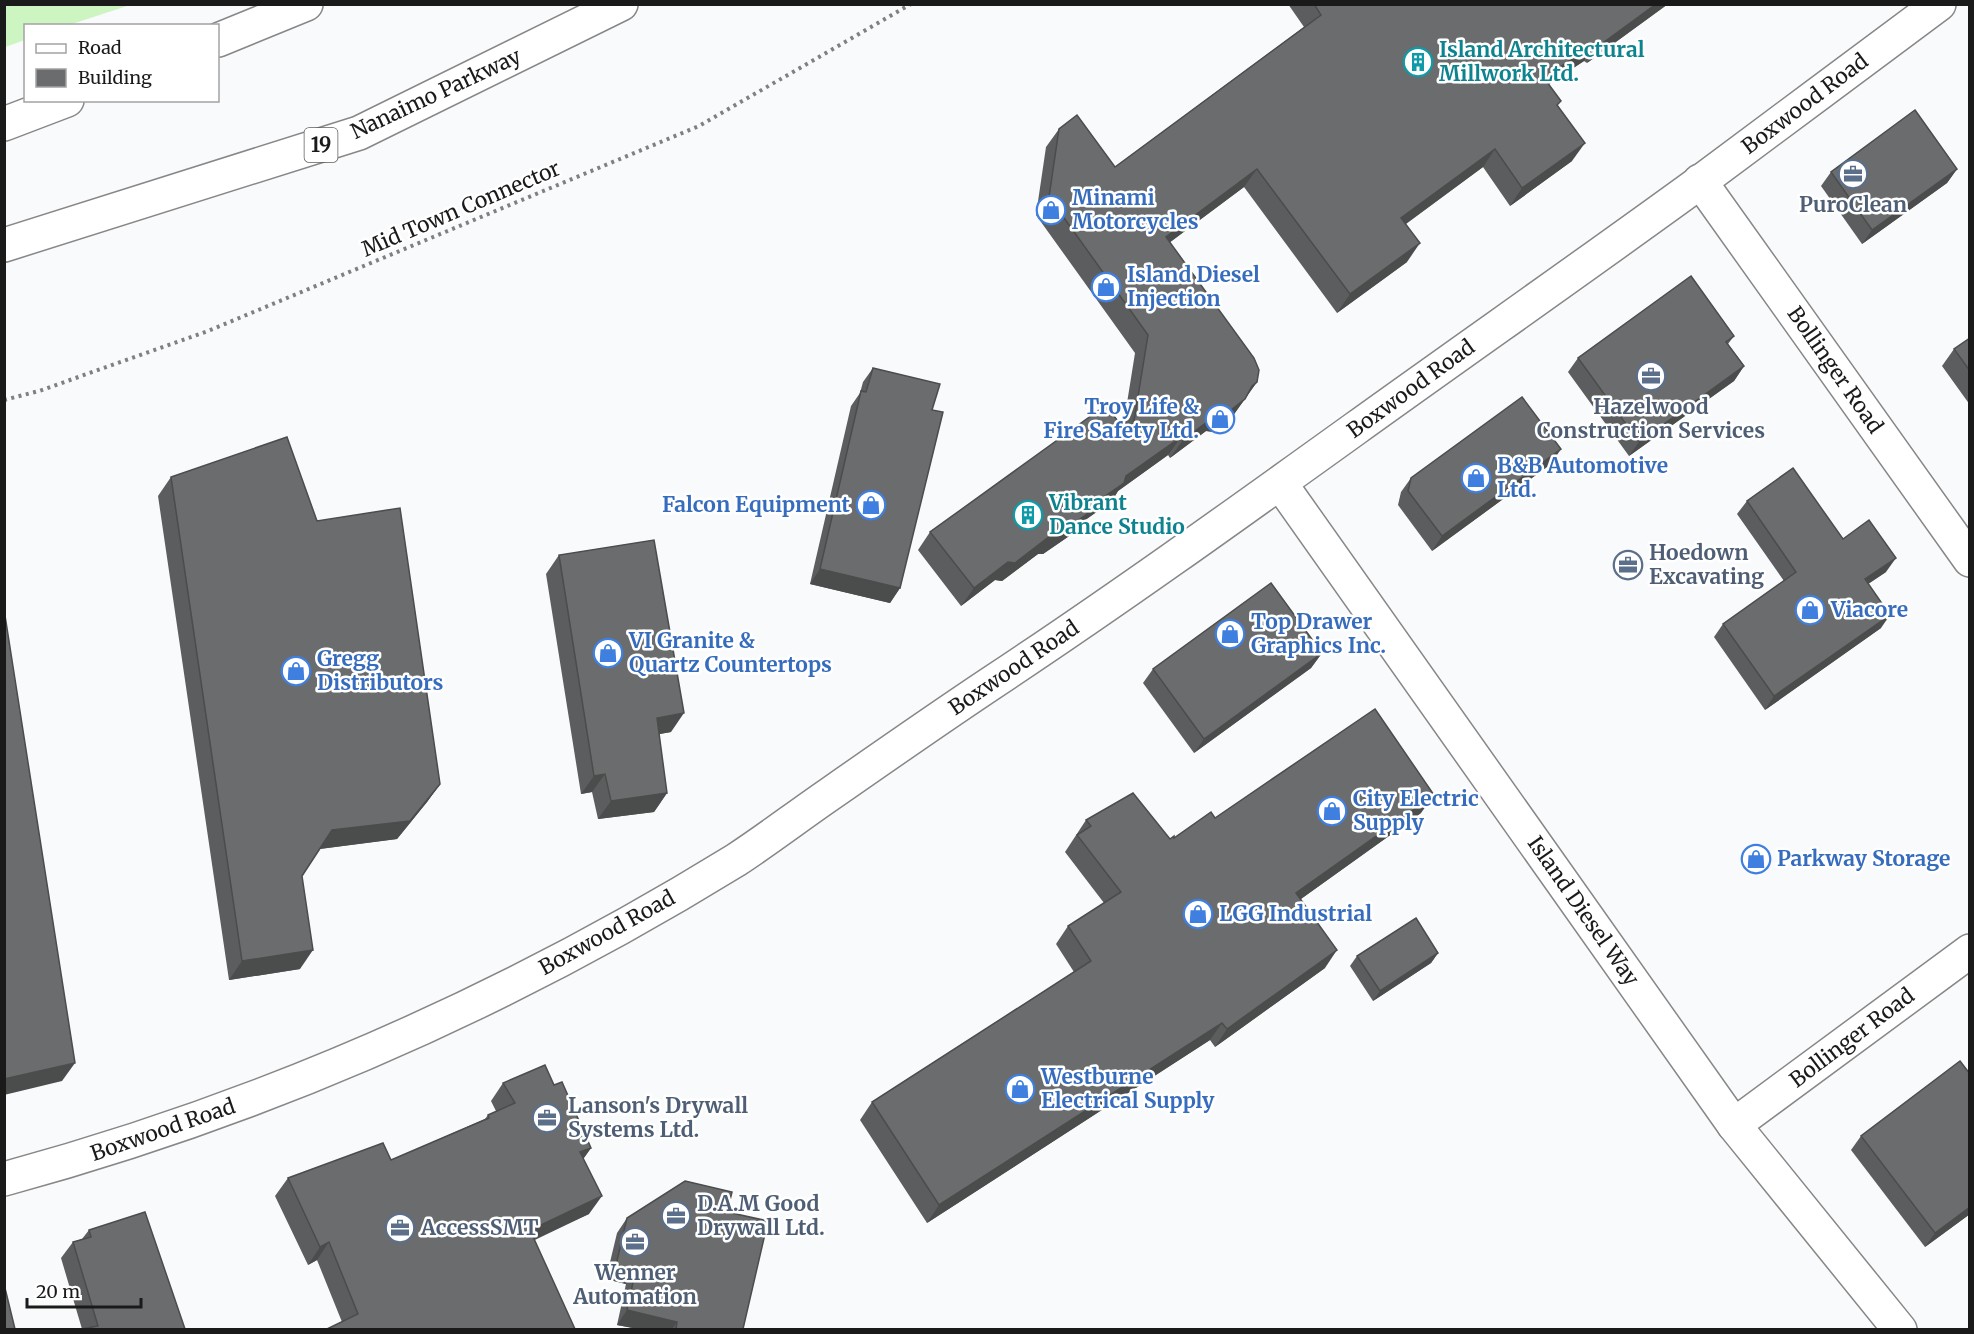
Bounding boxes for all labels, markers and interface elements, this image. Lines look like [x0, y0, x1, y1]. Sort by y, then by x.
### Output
legend [24, 24, 219, 102]
text: Road [78, 36, 122, 59]
place label: Island Architectural Millwork Ltd. [1439, 36, 1645, 87]
street label: Nanaimo Parkway [346, 42, 526, 145]
building icon: Island Architectural Millwork Ltd. [1402, 46, 1434, 78]
street label: Boxwood Road [1736, 47, 1873, 160]
text: Building [78, 66, 152, 89]
road number: 19 [304, 128, 338, 162]
street label: Mid Town Connector [357, 154, 564, 263]
office icon: PuroClean [1837, 158, 1869, 190]
place label: Minami Motorcycles [1072, 184, 1199, 235]
place label: PuroClean [1799, 191, 1907, 218]
shop icon: Minami Motorcycles [1035, 194, 1067, 226]
place label: Island Diesel Injection [1127, 261, 1260, 312]
shop icon: Island Diesel Injection [1090, 271, 1122, 303]
street label: Bollinger Road [1782, 301, 1889, 439]
street label: Boxwood Road [1342, 333, 1480, 444]
office icon: Hazelwood Construction Services [1635, 360, 1667, 392]
place label: Troy Life & Fire Safety Ltd. [1043, 393, 1199, 444]
place label: Hazelwood Construction Services [1537, 393, 1765, 444]
shop icon: Troy Life & Fire Safety Ltd. [1204, 403, 1236, 435]
place label: B&B Automotive Ltd. [1497, 452, 1668, 503]
shop icon: B&B Automotive Ltd. [1460, 462, 1492, 494]
shop icon: Falcon Equipment [855, 489, 887, 521]
place label: Vibrant Dance Studio [1048, 489, 1185, 540]
place label: Falcon Equipment [662, 491, 851, 518]
building icon: Vibrant Dance Studio [1012, 499, 1044, 531]
place label: Hoedown Excavating [1649, 539, 1764, 590]
office icon: Hoedown Excavating [1612, 549, 1644, 581]
shop icon: Viacore [1794, 594, 1826, 626]
place label: Viacore [1830, 596, 1908, 623]
place label: Top Drawer Graphics Inc. [1251, 608, 1386, 659]
street label: Boxwood Road [944, 614, 1084, 721]
shop icon: Top Drawer Graphics Inc. [1214, 618, 1246, 650]
place label: VI Granite & Quartz Countertops [628, 627, 832, 678]
shop icon: VI Granite & Quartz Countertops [592, 637, 624, 669]
place label: Gregg Distributors [317, 645, 443, 696]
shop icon: Gregg Distributors [280, 655, 312, 687]
place label: City Electric Supply [1353, 785, 1479, 836]
shop icon: City Electric Supply [1316, 795, 1348, 827]
street label: Island Diesel Way [1522, 831, 1646, 991]
shop icon: Parkway Storage [1740, 843, 1772, 875]
place label: Parkway Storage [1777, 845, 1950, 872]
street label: Boxwood Road [534, 884, 680, 981]
shop icon: LGG Industrial [1182, 898, 1214, 930]
place label: LGG Industrial [1219, 900, 1372, 927]
street label: Bollinger Road [1784, 982, 1920, 1093]
place label: Westburne Electrical Supply [1040, 1063, 1215, 1114]
shop icon: Westburne Electrical Supply [1004, 1073, 1036, 1105]
street label: Boxwood Road [87, 1092, 239, 1167]
place label: Lanson's Drywall Systems Ltd. [568, 1092, 748, 1143]
office icon: Lanson's Drywall Systems Ltd. [531, 1102, 563, 1134]
place label: D.A.M Good Drywall Ltd. [697, 1190, 825, 1241]
office icon: D.A.M Good Drywall Ltd. [660, 1200, 692, 1232]
office icon: AccessSMT [384, 1212, 416, 1244]
place label: AccessSMT [420, 1214, 539, 1241]
office icon: Wenner Automation [619, 1226, 651, 1258]
place label: Wenner Automation [572, 1259, 697, 1310]
scale bar [27, 1271, 141, 1309]
text: 20 m [36, 1280, 80, 1303]

